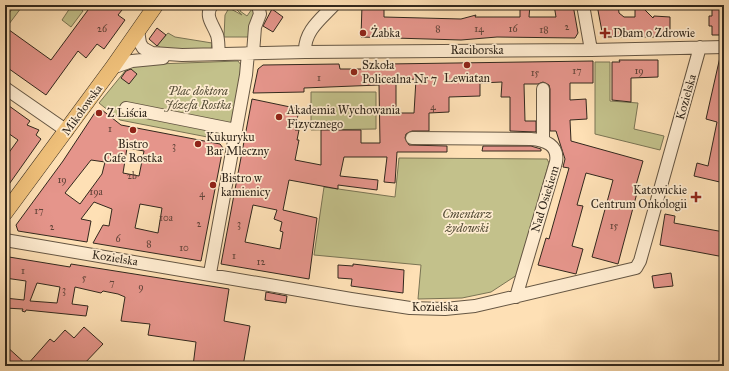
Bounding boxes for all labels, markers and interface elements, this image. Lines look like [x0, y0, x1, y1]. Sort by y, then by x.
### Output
house number: 2 [565, 21, 570, 33]
house number: 26 [97, 23, 108, 35]
house number: 8 [435, 23, 441, 35]
house number: 14 [474, 23, 484, 35]
house number: 16 [508, 23, 518, 35]
house number: 18 [539, 24, 549, 36]
place label: Żabka [371, 25, 401, 40]
place label: Dbam o Zdrowie [613, 26, 695, 40]
marker: Żabka [358, 28, 368, 38]
marker: Dbam o Zdrowie [600, 28, 610, 38]
street label: Raciborska [450, 43, 505, 57]
place label: Szkoła Policealna Nr 7 [362, 58, 437, 86]
marker: Lewiatan [462, 60, 472, 70]
house number: 17 [572, 65, 582, 77]
house number: 19 [634, 65, 644, 77]
marker: Szkoła Policealna Nr 7 [349, 67, 359, 77]
house number: 15 [531, 67, 540, 79]
place label: Lewiatan [444, 71, 490, 85]
house number: 1 [317, 72, 321, 84]
street label: Kozielska [673, 72, 699, 121]
street label: Mikołowska [59, 81, 106, 138]
park label: Plac doktora Józefa Rostka [164, 84, 232, 112]
house number: 4 [430, 101, 436, 113]
place label: Akademia Wychowania Fizycznego [286, 103, 401, 132]
place label: Z Liścia [107, 106, 148, 120]
marker: Z Liścia [94, 108, 104, 118]
marker: Akademia Wychowania Fizycznego [274, 112, 284, 122]
house number: 1 [108, 123, 112, 135]
marker: Bistro Cafe Rostka [128, 125, 138, 135]
place label: Kukuryku Bar Mleczny [206, 130, 270, 158]
place label: Bistro Cafe Rostka [104, 137, 163, 165]
marker: Kukuryku Bar Mleczny [193, 139, 203, 149]
house number: 3 [172, 140, 176, 152]
street label: Nad Osiekiem [528, 164, 562, 234]
house number: 2b [127, 170, 137, 182]
place label: Bistro w kamienicy [221, 171, 271, 199]
house number: 19 [57, 174, 67, 186]
marker: Bistro w kamienicy [208, 180, 218, 190]
place label: Katowickie Centrum Onkologii [591, 183, 688, 212]
house number: 19a [89, 186, 104, 198]
house number: 4 [199, 188, 205, 200]
marker: Katowickie Centrum Onkologii [690, 191, 702, 203]
house number: 17 [34, 205, 44, 217]
park label: Cmentarz żydowski [442, 207, 492, 235]
house number: 10a [159, 212, 174, 224]
house number: 2 [197, 218, 202, 230]
house number: 3 [237, 218, 241, 230]
house number: 15 [610, 220, 619, 232]
house number: 2 [50, 221, 55, 233]
house number: 6 [115, 233, 121, 245]
house number: 8 [146, 238, 152, 250]
house number: 10 [179, 242, 189, 254]
street label: Kozielska [91, 247, 140, 269]
house number: 1 [232, 250, 236, 262]
house number: 12 [257, 256, 266, 268]
house number: 1 [21, 265, 25, 277]
house number: 5 [82, 272, 87, 284]
house number: 7 [109, 277, 115, 289]
house number: 9 [138, 281, 144, 293]
house number: 3 [62, 284, 66, 296]
street label: Kozielska [412, 300, 459, 314]

